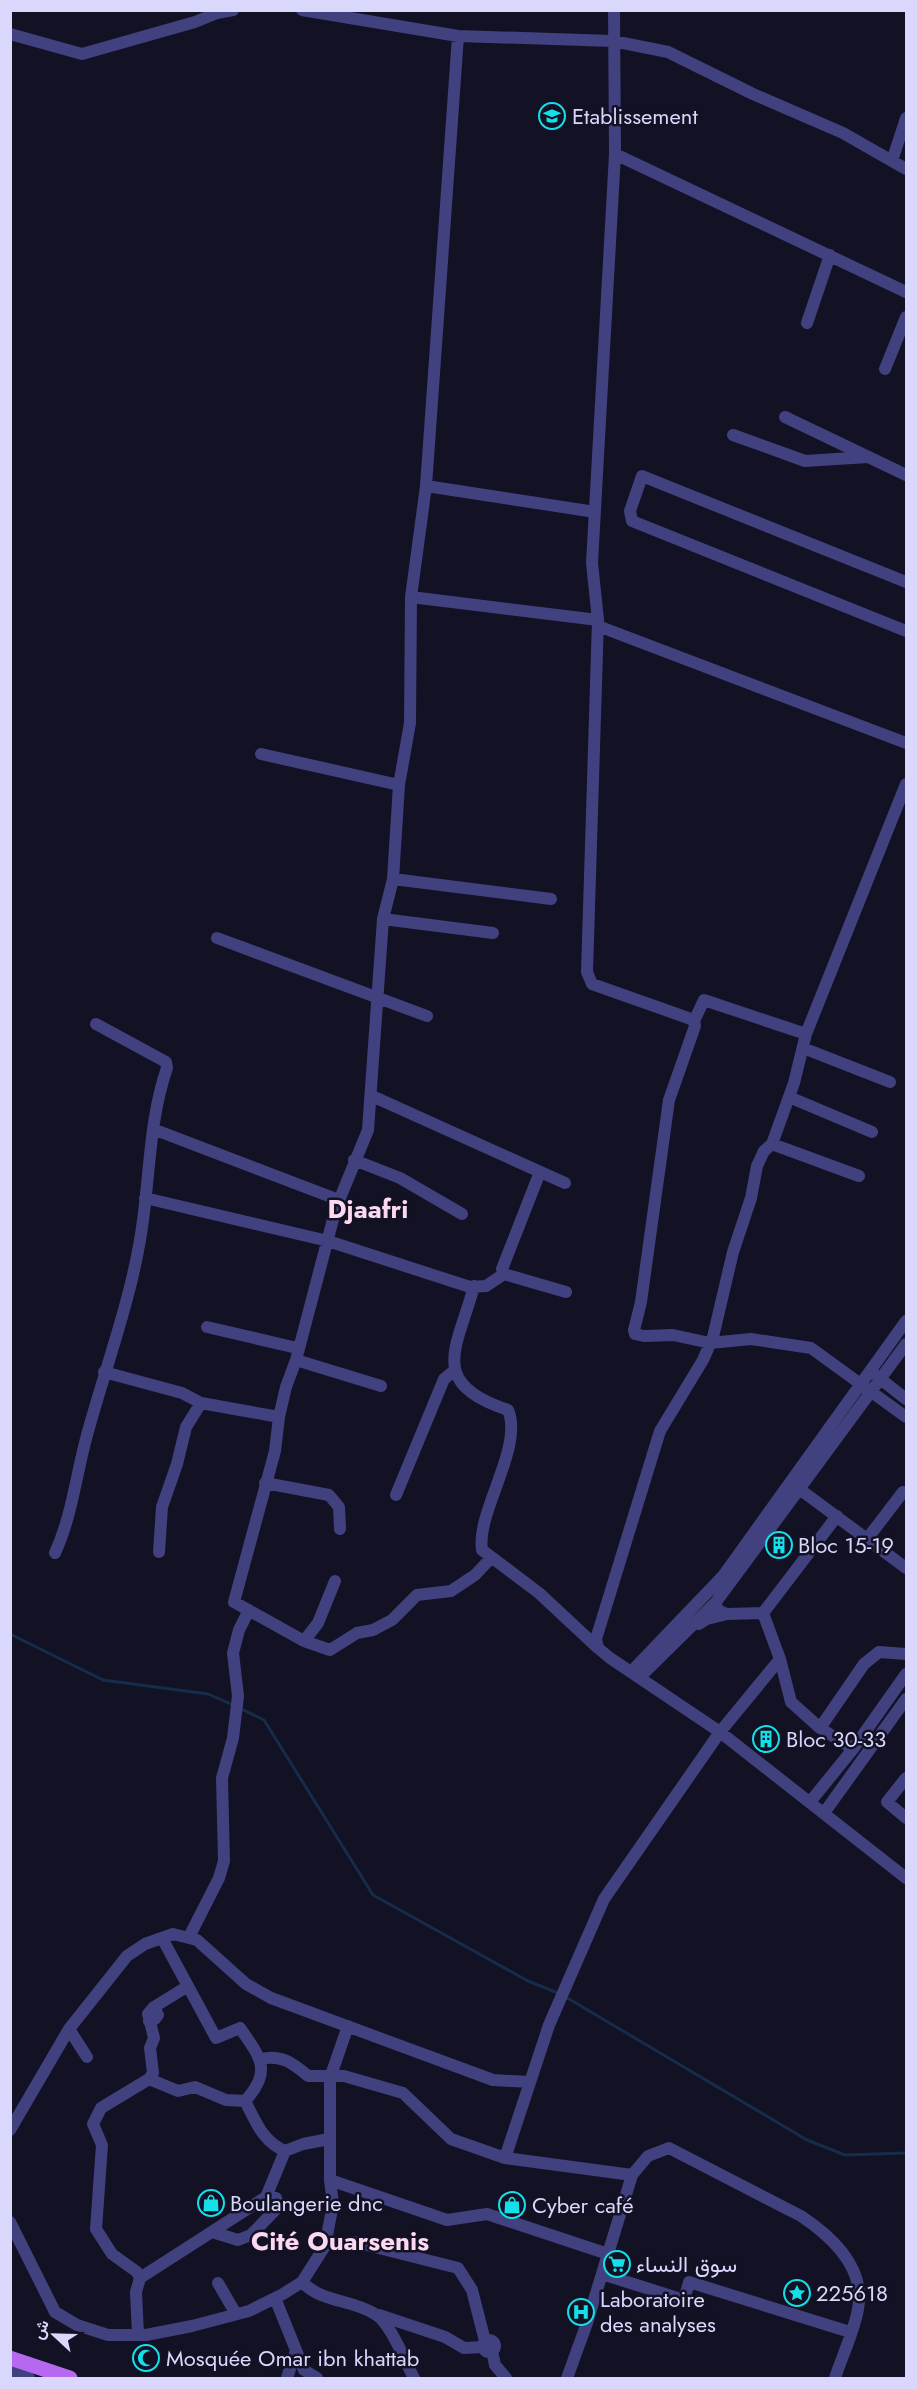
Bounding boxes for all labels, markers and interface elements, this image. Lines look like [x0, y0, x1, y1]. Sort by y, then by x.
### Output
place label: Etablissement [572, 100, 698, 132]
school or university icon: Etablissement [537, 101, 567, 131]
district label: Djaafri [328, 1190, 408, 1228]
place label: Bloc 15-19 [798, 1529, 894, 1561]
building icon: Bloc 15-19 [764, 1530, 794, 1560]
place label: Bloc 30-33 [786, 1723, 886, 1755]
building icon: Bloc 30-33 [751, 1724, 781, 1754]
place label: Boulangerie dnc [230, 2187, 383, 2219]
shop icon: Boulangerie dnc [196, 2188, 226, 2218]
place label: Cyber café [532, 2189, 634, 2221]
shop icon: Cyber café [497, 2190, 527, 2220]
district label: Cité Ouarsenis [251, 2222, 429, 2260]
place label: سوق النساء [636, 2248, 737, 2280]
supermarket icon: سوق النساء [602, 2249, 632, 2279]
place label: 225618 [816, 2277, 888, 2309]
place icon: 225618 [782, 2278, 812, 2308]
place label: Laboratoire des analyses [600, 2283, 716, 2340]
hospital icon: Laboratoire des analyses [566, 2297, 596, 2327]
north arrow [24, 2305, 84, 2365]
text: ش [26, 2316, 55, 2343]
place label: Mosquée Omar ibn khattab [166, 2342, 419, 2374]
mosque icon: Mosquée Omar ibn khattab [131, 2343, 161, 2373]

